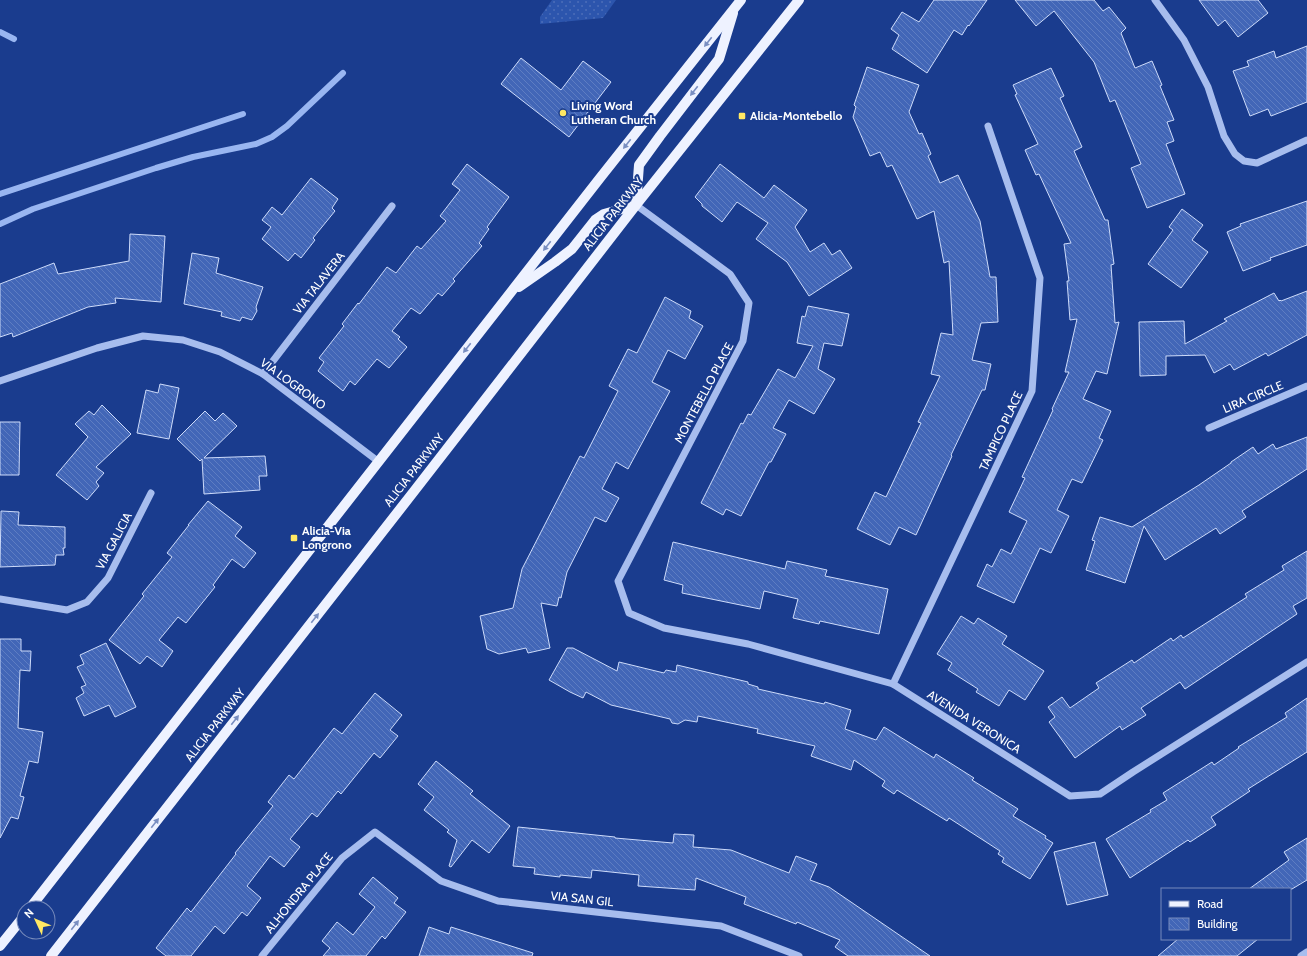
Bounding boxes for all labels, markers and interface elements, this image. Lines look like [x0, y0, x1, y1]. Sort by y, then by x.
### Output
one-way arrow [704, 36, 712, 47]
one-way arrow [690, 86, 698, 97]
place label: Living Word Lutheran Church [571, 98, 656, 127]
marker: Living Word Lutheran Church [558, 108, 568, 118]
place label: Alicia-Montebello [750, 108, 843, 123]
marker: Alicia-Montebello [737, 111, 747, 121]
one-way arrow [623, 138, 632, 149]
street label: ALICIA PARKWAY [579, 174, 646, 253]
one-way arrow [543, 240, 551, 251]
street label: VIA TALAVERA [290, 248, 348, 317]
street label: MONTEBELLO PLACE [671, 339, 737, 446]
one-way arrow [463, 343, 471, 354]
street label: VIA LOGRONO [257, 355, 329, 412]
street label: LIRA CIRCLE [1220, 377, 1286, 416]
street label: TAMPICO PLACE [976, 388, 1026, 473]
street label: ALICIA PARKWAY [380, 430, 447, 509]
street label: VIA GALICIA [92, 509, 135, 572]
place label: Alicia-Via Longrono [302, 523, 352, 552]
marker: Alicia-Via Longrono [289, 533, 299, 543]
one-way arrow [311, 612, 319, 623]
street label: ALICIA PARKWAY [181, 685, 248, 764]
street label: AVENIDA VERONICA [925, 687, 1024, 757]
one-way arrow [231, 715, 239, 726]
one-way arrow [151, 817, 159, 828]
street label: ALHONDRA PLACE [261, 849, 336, 936]
street label: VIA SAN GIL [550, 888, 614, 909]
legend [1161, 888, 1291, 940]
text: Road [1197, 896, 1223, 911]
north arrow [16, 900, 56, 940]
text: N [21, 905, 37, 921]
text: Building [1197, 916, 1239, 931]
one-way arrow [71, 920, 79, 931]

